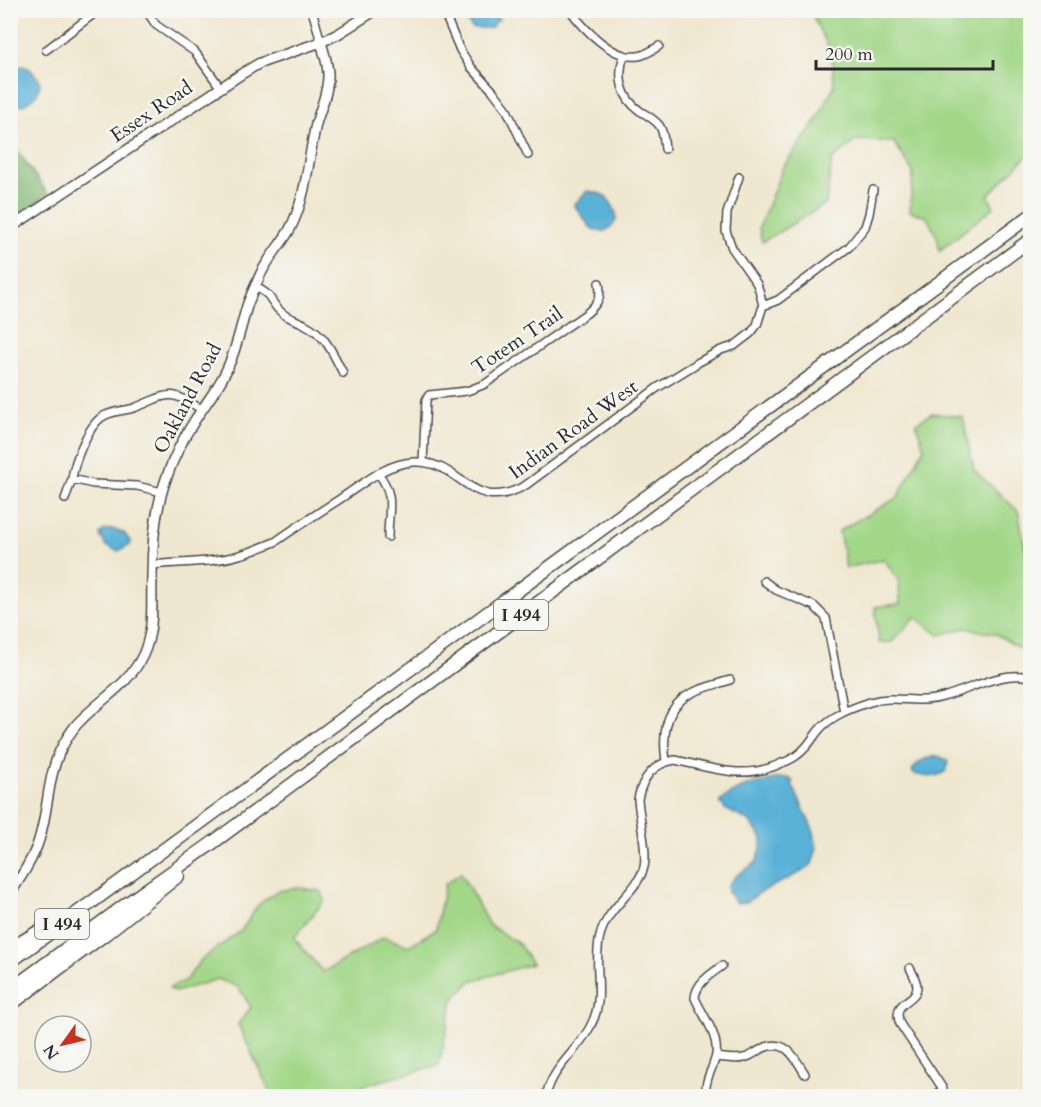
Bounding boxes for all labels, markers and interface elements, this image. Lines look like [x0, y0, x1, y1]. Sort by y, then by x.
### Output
scale bar [816, 33, 993, 71]
text: 200 m [825, 42, 873, 67]
street label: Essex Road [105, 74, 198, 149]
street label: Totem Trail [466, 300, 568, 381]
street label: Oakland Road [147, 338, 228, 458]
street label: Indian Road West [503, 373, 644, 485]
road number: I 494 [494, 600, 548, 630]
road number: I 494 [35, 909, 89, 939]
north arrow [33, 1014, 93, 1074]
text: N [38, 1040, 64, 1064]

